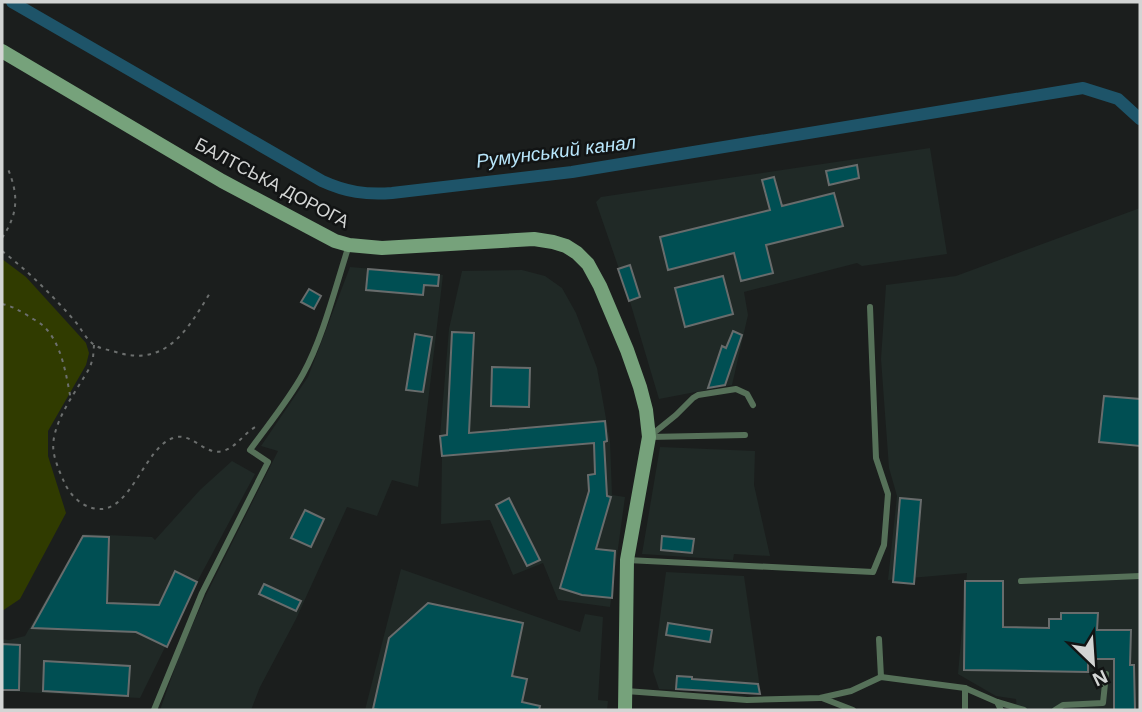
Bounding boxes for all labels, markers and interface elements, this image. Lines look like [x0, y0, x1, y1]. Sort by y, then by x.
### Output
water label: Румунський канал [475, 131, 637, 172]
street label: БАЛТСЬКА ДОРОГА [192, 134, 352, 232]
north arrow [1058, 628, 1128, 698]
text: N [1089, 666, 1111, 690]

